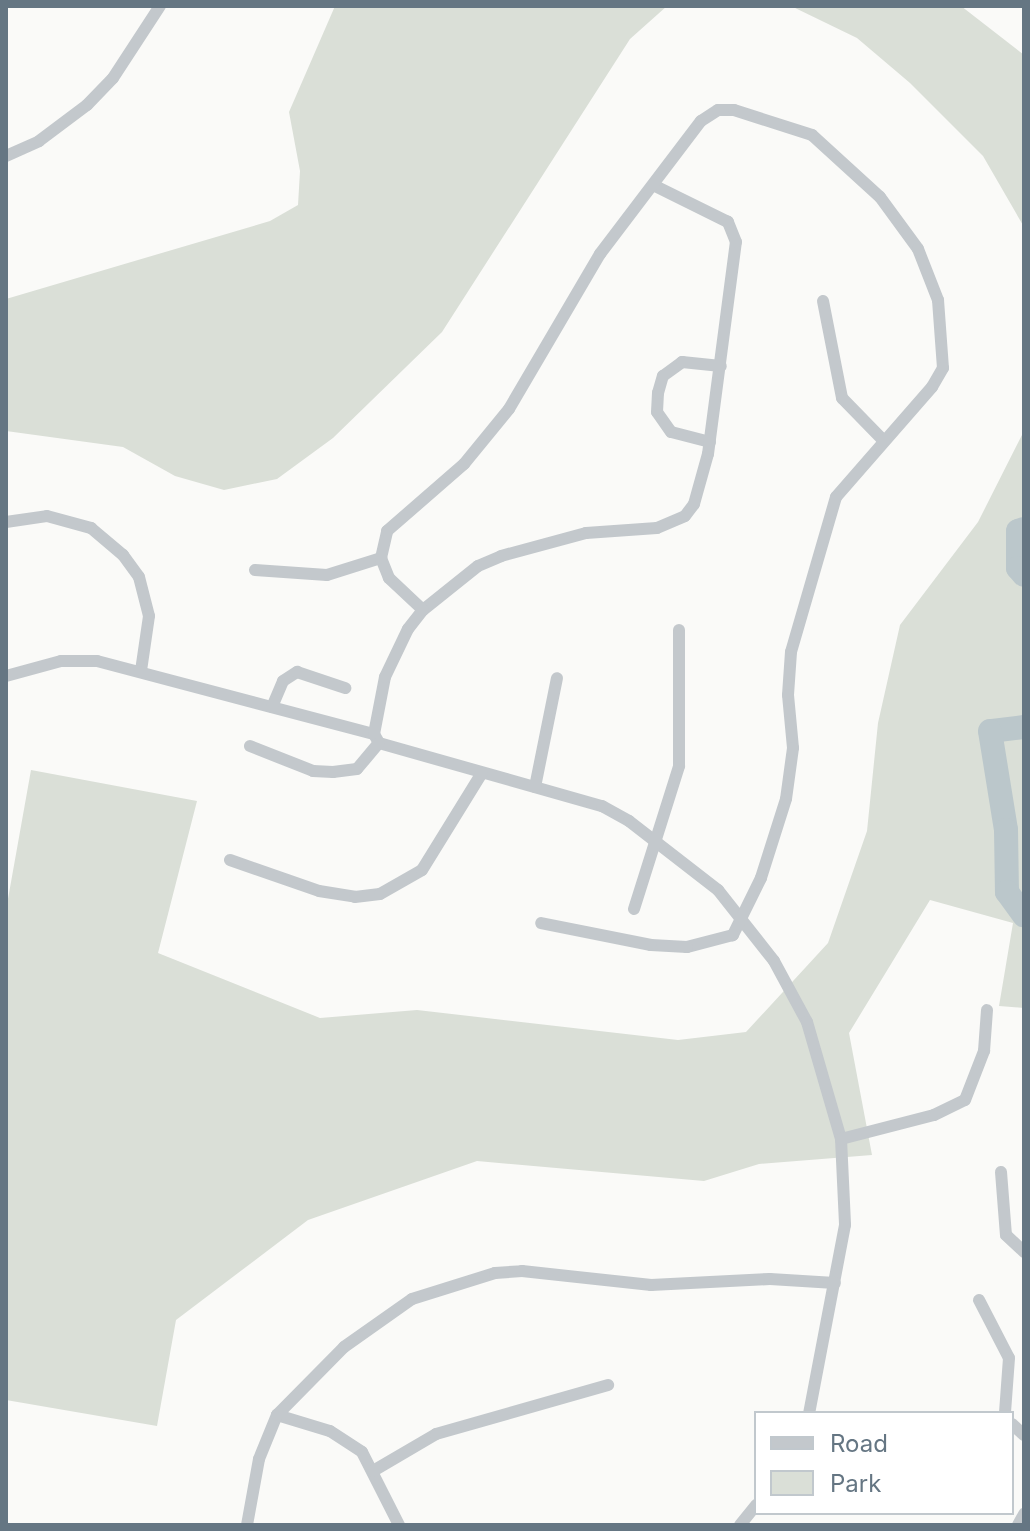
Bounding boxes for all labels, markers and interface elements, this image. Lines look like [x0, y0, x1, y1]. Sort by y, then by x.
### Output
legend [754, 1411, 1014, 1515]
text: Road [830, 1429, 888, 1458]
text: Park [830, 1469, 881, 1498]

